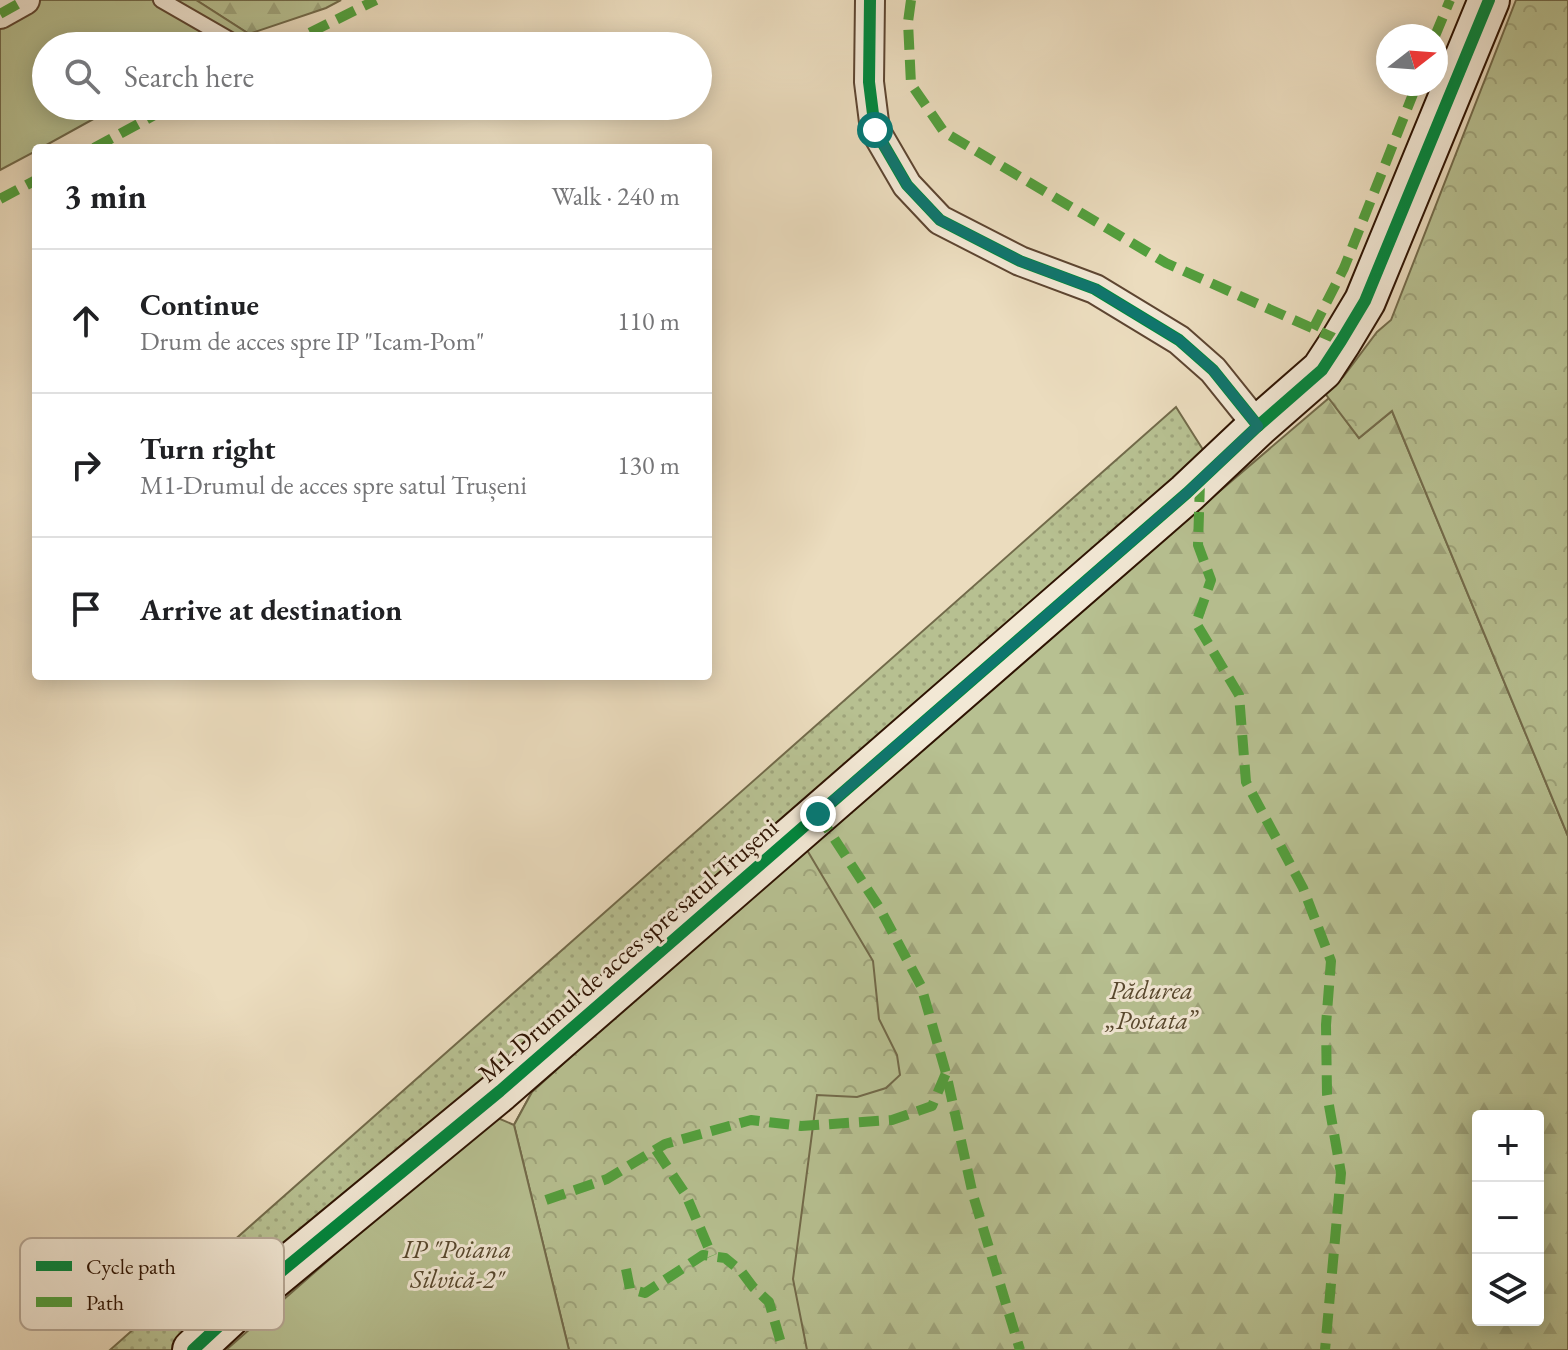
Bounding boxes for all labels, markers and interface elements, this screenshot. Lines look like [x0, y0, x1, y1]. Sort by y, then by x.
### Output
north arrow [1376, 24, 1448, 96]
search box [32, 32, 712, 120]
icon: search [60, 54, 104, 98]
text: Search here [124, 57, 254, 96]
route start [857, 112, 893, 148]
text: 3 min [64, 174, 147, 218]
text: Walk · 240 m [552, 179, 680, 213]
text: Continue [140, 285, 259, 324]
icon: ahead [64, 299, 108, 343]
text: 110 m [617, 304, 680, 338]
text: Drum de acces spre IP "Icam-Pom" [140, 324, 485, 358]
text: Turn right [140, 429, 276, 468]
icon: right [64, 443, 108, 487]
text: 130 m [617, 448, 680, 482]
text: M1-Drumul de acces spre satul Trușeni [140, 468, 527, 502]
icon: arrive [64, 587, 108, 631]
text: Arrive at destination [140, 590, 402, 629]
route end [800, 796, 836, 832]
street label: M1-Drumul de acces spre satul Trușeni [471, 810, 785, 1090]
park label: Pădurea „Postata” [1104, 973, 1199, 1037]
map controls [1472, 1110, 1544, 1326]
button: + [1472, 1110, 1544, 1182]
button: − [1472, 1182, 1544, 1254]
park label: IP "Poiana Silvică-2" [402, 1232, 511, 1296]
legend [20, 1238, 284, 1330]
text: Cycle path [86, 1252, 176, 1281]
button: layers [1472, 1254, 1544, 1326]
text: Path [86, 1288, 124, 1317]

